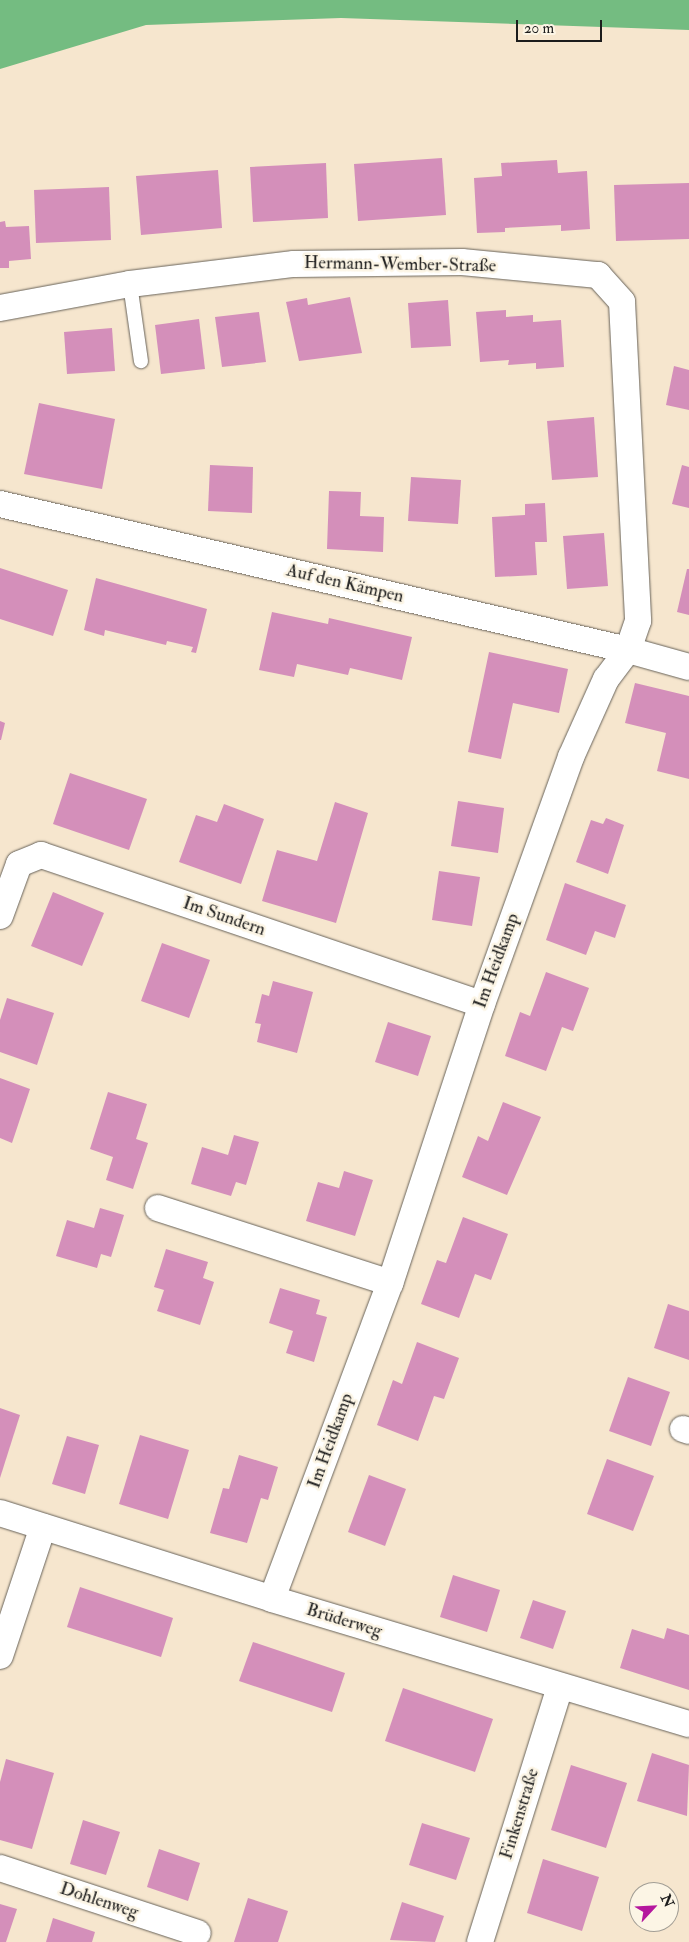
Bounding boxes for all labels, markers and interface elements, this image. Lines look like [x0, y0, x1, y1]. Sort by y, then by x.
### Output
scale bar [519, 10, 605, 42]
text: 20 m [524, 19, 554, 38]
street label: Hermann-Wember-Straße [304, 253, 496, 277]
street label: Auf den Kämpen [284, 560, 406, 608]
street label: Im Sundern [180, 893, 268, 941]
street label: Im Heidkamp [470, 911, 524, 1011]
street label: Im Heidkamp [304, 1391, 358, 1491]
street label: Brüderweg [303, 1599, 385, 1643]
street label: Finkenstraße [496, 1766, 544, 1862]
street label: Dohlenweg [57, 1878, 141, 1924]
north arrow [629, 1882, 679, 1932]
text: N [657, 1892, 677, 1910]

